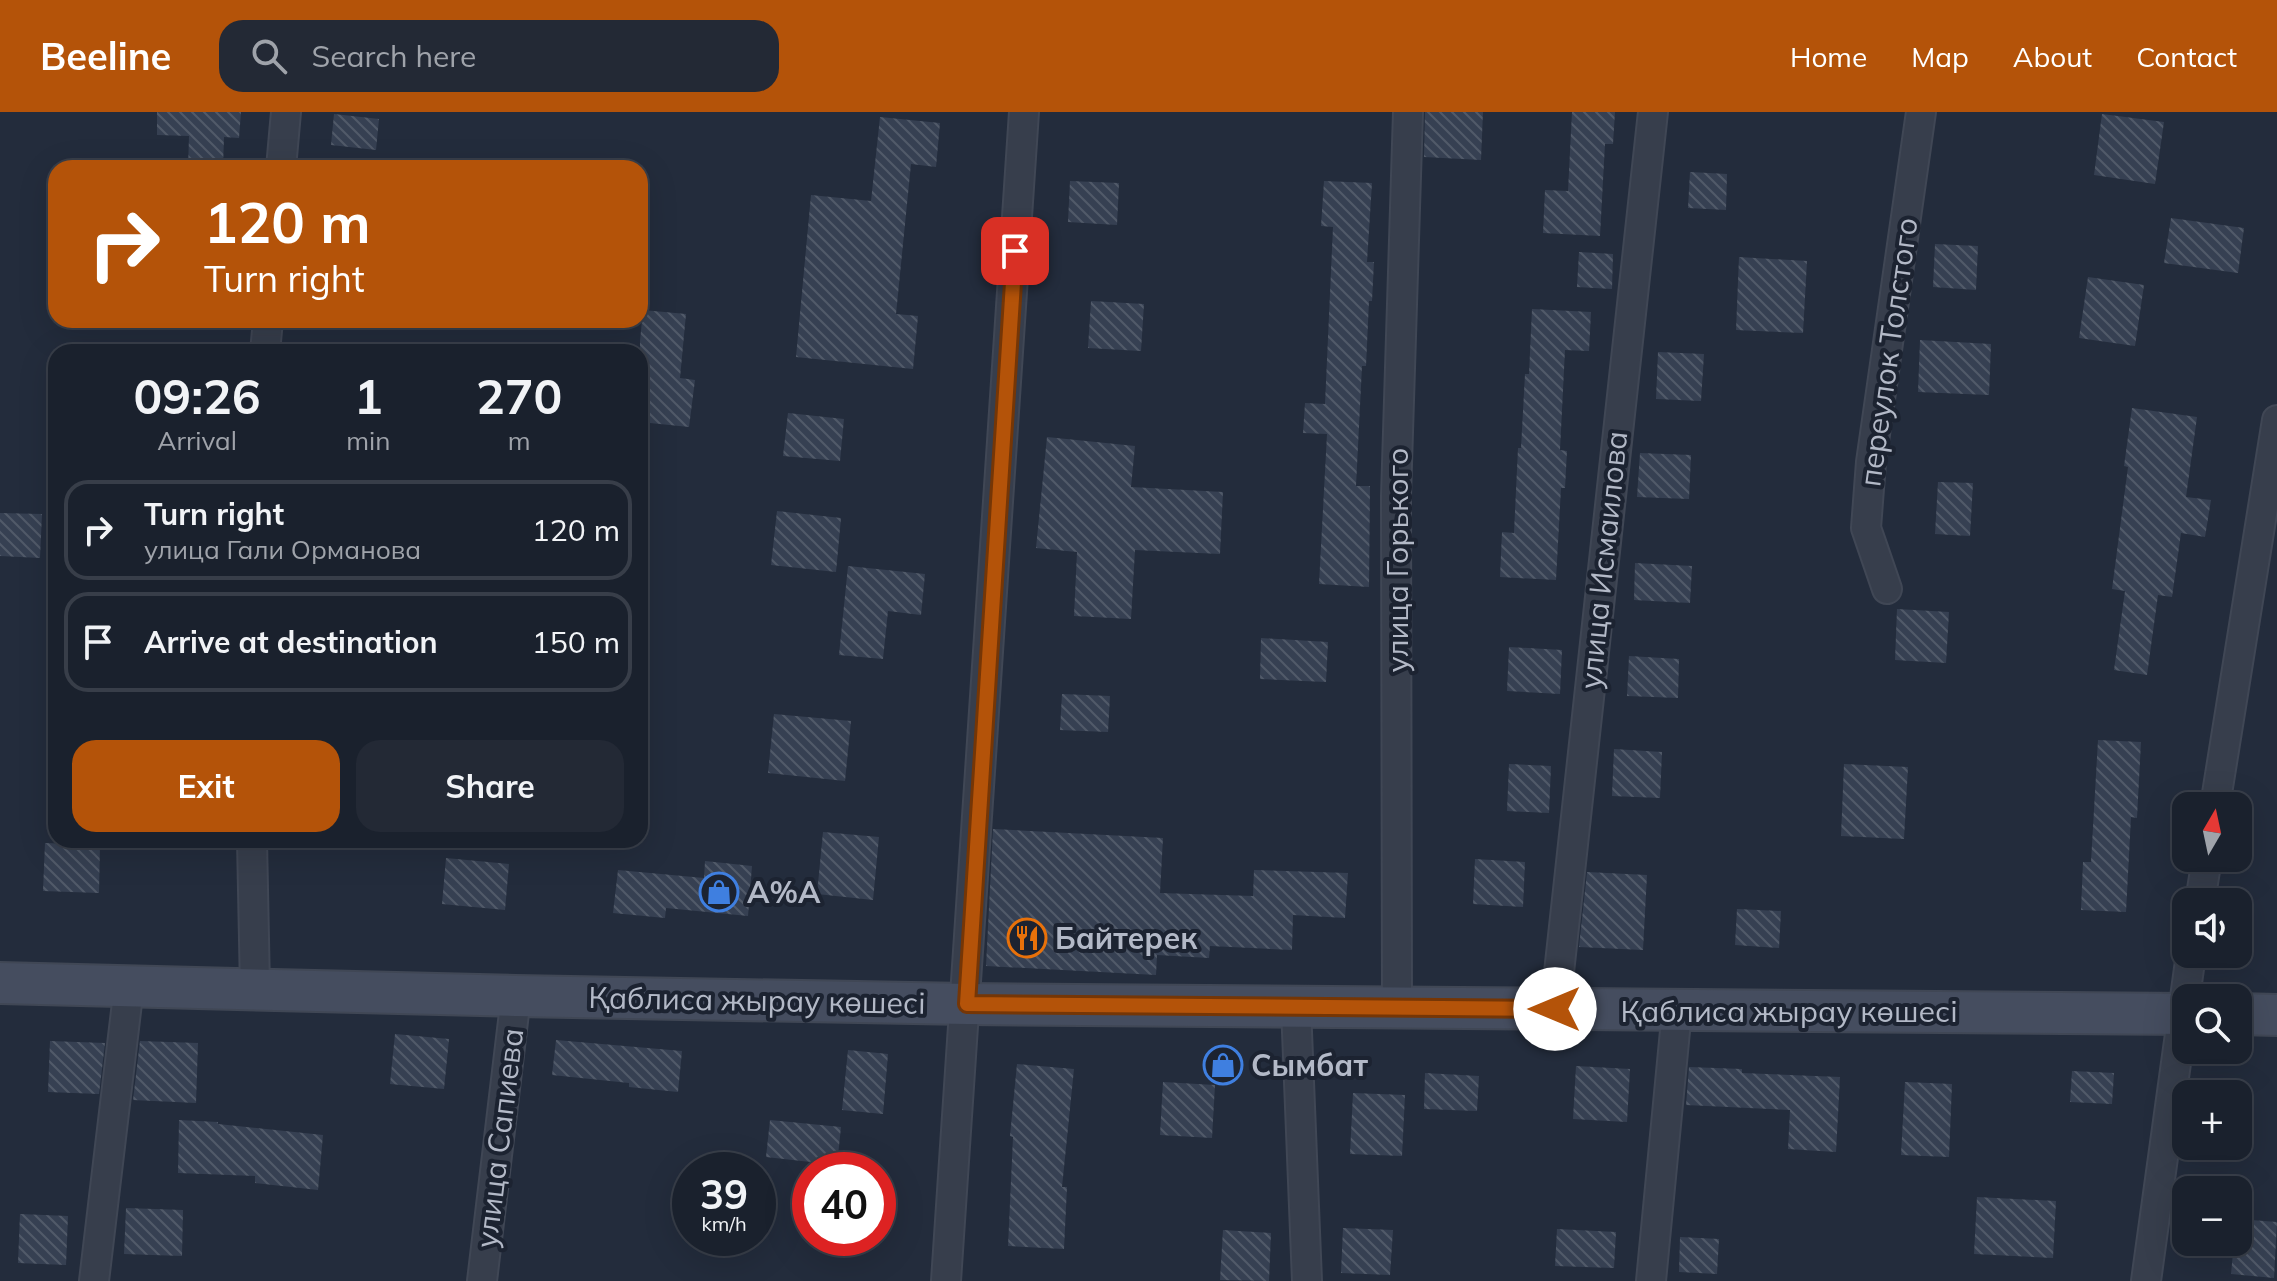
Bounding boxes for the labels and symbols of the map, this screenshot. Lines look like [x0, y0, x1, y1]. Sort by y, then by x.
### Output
street label: переулок Толстого [1850, 215, 1926, 489]
pin [981, 217, 1049, 285]
street label: улица Исмаилова [1571, 429, 1635, 691]
street label: улица Горького [1378, 448, 1416, 672]
north arrow [2172, 792, 2252, 872]
shop icon: A%A [698, 871, 740, 913]
place label: A%A [747, 873, 821, 911]
restaurant icon: Байтерек [1006, 917, 1048, 959]
place label: Байтерек [1055, 919, 1198, 957]
position arrow [1513, 967, 1597, 1051]
street label: Қаблиса жырау көшесі [588, 978, 926, 1022]
street label: Қаблиса жырау көшесі [1620, 992, 1958, 1030]
street label: улица Сапиева [467, 1026, 531, 1250]
shop icon: Сымбат [1202, 1044, 1244, 1086]
place label: Сымбат [1251, 1046, 1368, 1084]
speed limit sign: 40 [792, 1152, 896, 1256]

